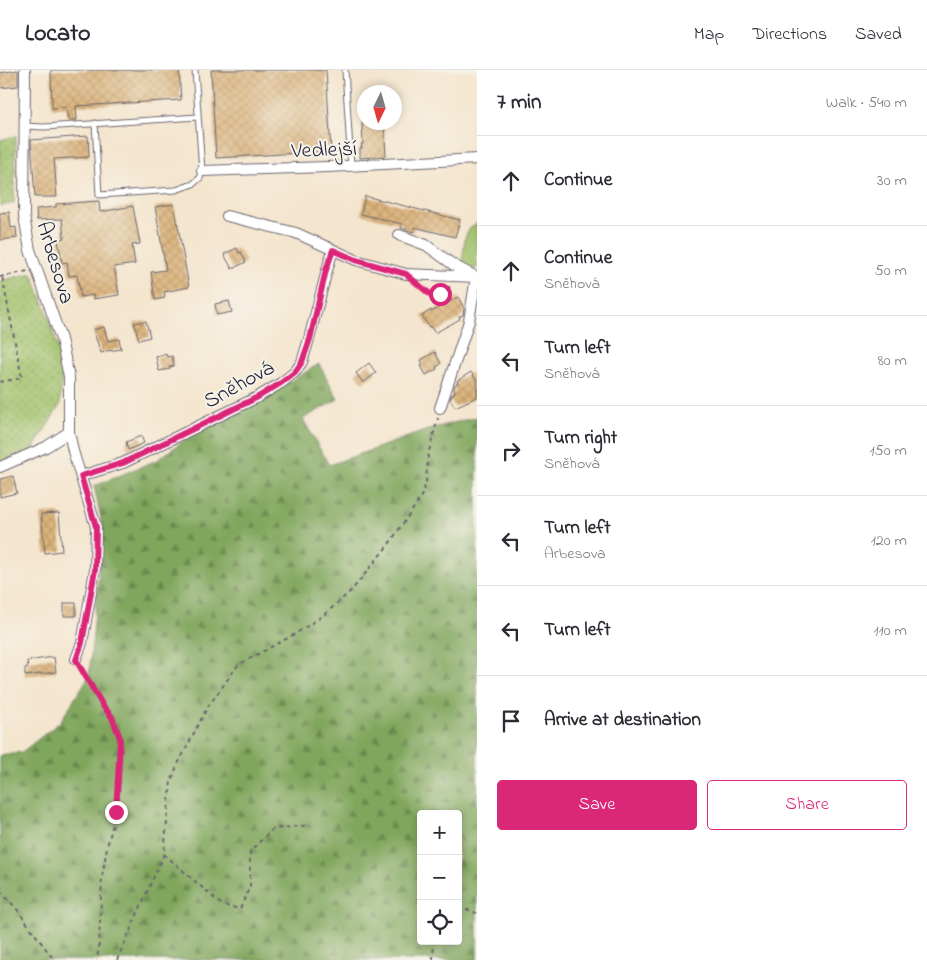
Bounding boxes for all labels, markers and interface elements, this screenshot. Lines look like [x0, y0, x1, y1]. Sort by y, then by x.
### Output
text: Locato [25, 17, 91, 52]
text: Map [694, 22, 724, 48]
text: Directions [752, 22, 827, 48]
text: Saved [855, 22, 902, 48]
north arrow [357, 85, 402, 130]
text: 7 min [497, 88, 541, 118]
text: Walk · 540 m [826, 91, 907, 115]
street label: Vedlejší [290, 134, 358, 168]
icon: ahead [497, 167, 525, 195]
text: Continue [544, 167, 612, 194]
text: 30 m [877, 169, 907, 193]
street label: Arbesova [26, 218, 82, 308]
text: Continue [544, 245, 612, 272]
icon: ahead [497, 257, 525, 285]
text: 50 m [875, 259, 907, 283]
text: Sněhová [544, 272, 600, 296]
route start [429, 283, 452, 306]
text: Turn left [544, 335, 611, 362]
icon: left [497, 347, 525, 375]
text: 80 m [878, 349, 907, 373]
street label: Sněhová [198, 353, 281, 418]
text: Sněhová [544, 362, 600, 386]
text: Turn right [544, 425, 617, 452]
icon: right [497, 437, 525, 465]
text: 150 m [869, 439, 907, 463]
text: Sněhová [544, 452, 600, 476]
text: Turn left [544, 515, 611, 542]
icon: left [497, 527, 525, 555]
text: 120 m [871, 529, 907, 553]
text: Arbesova [544, 542, 606, 566]
icon: left [497, 617, 525, 645]
text: Turn left [544, 617, 611, 644]
text: 110 m [873, 619, 907, 643]
icon: arrive [497, 707, 525, 735]
text: Arrive at destination [544, 707, 701, 734]
button: Save [497, 780, 697, 830]
button: Share [707, 780, 907, 830]
route end [105, 801, 128, 824]
map controls [417, 810, 462, 945]
button: + [417, 810, 462, 855]
button: − [417, 855, 462, 900]
button: locate [417, 900, 462, 945]

